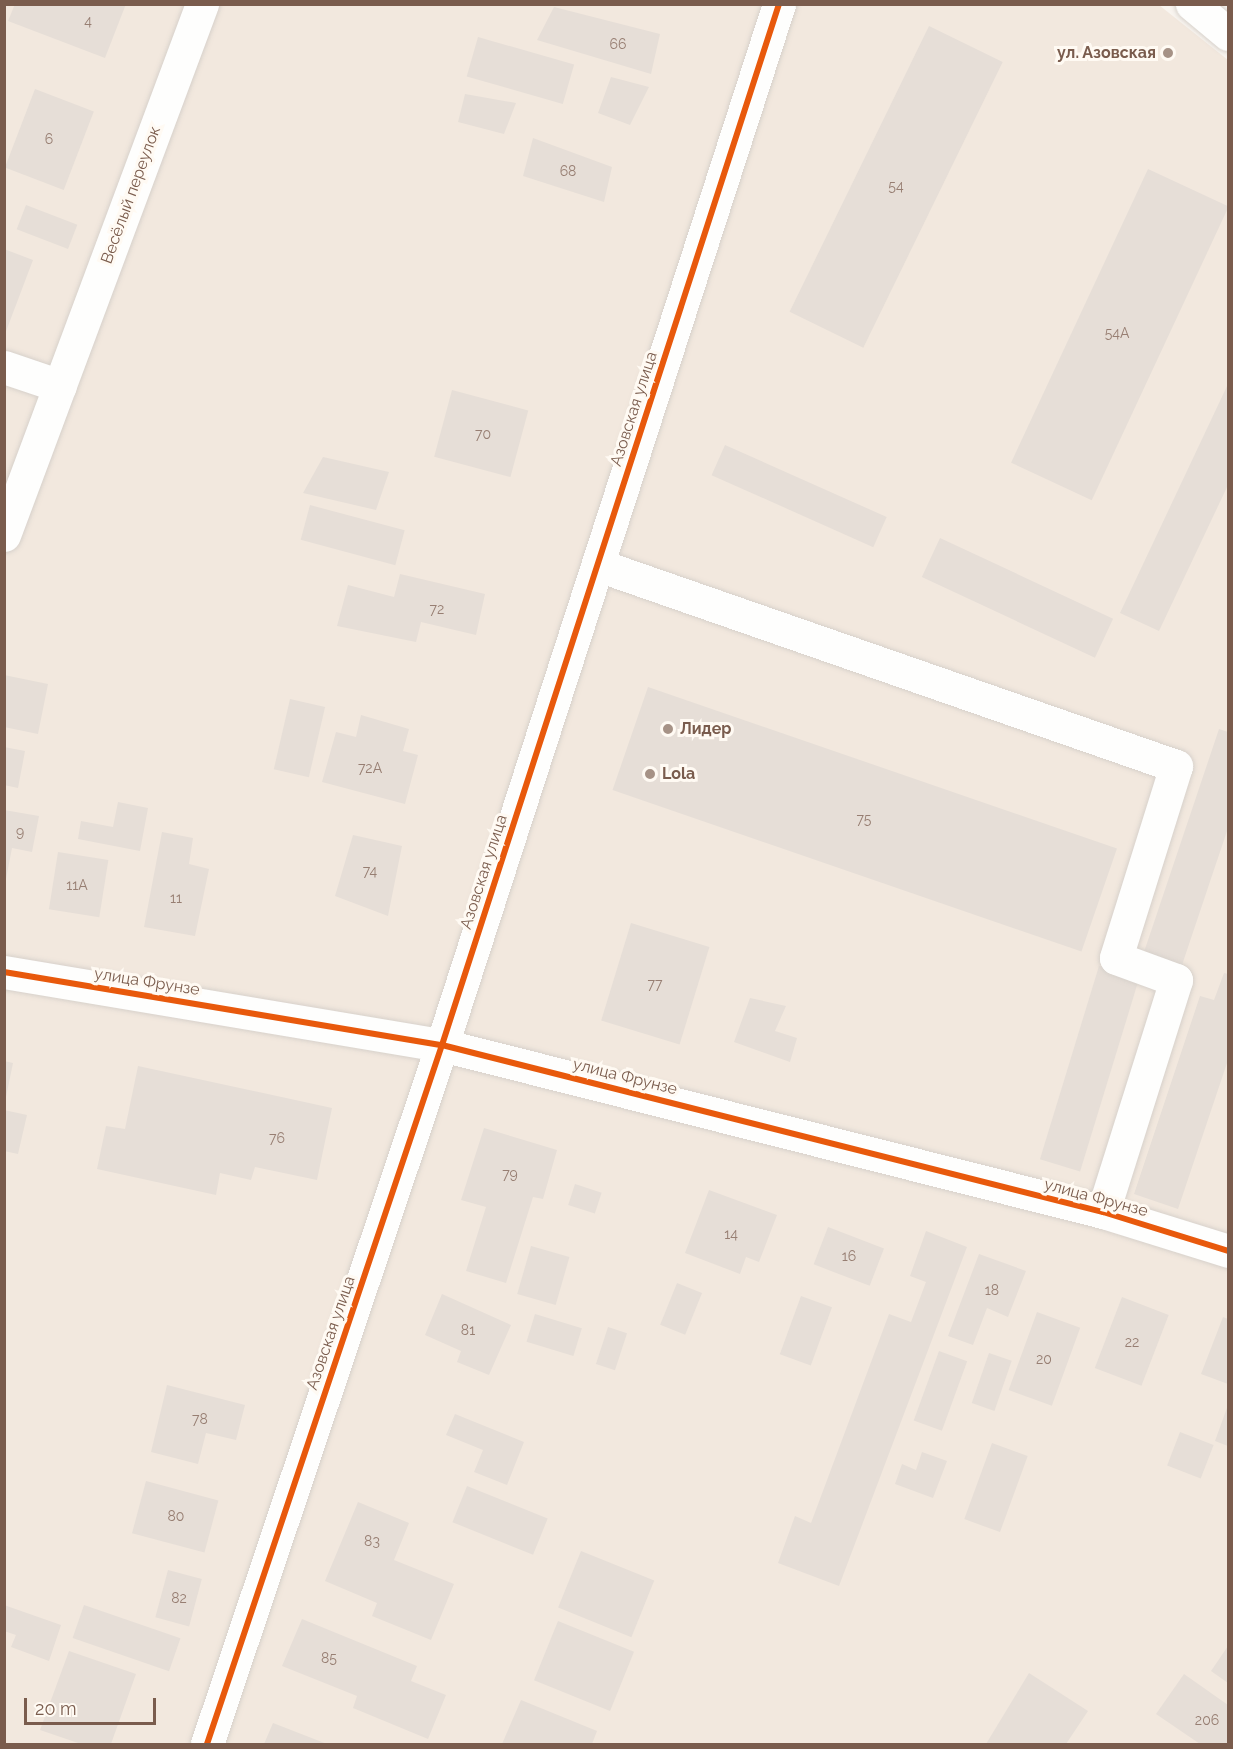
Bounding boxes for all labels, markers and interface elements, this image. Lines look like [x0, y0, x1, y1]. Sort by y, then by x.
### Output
house number: 4 [84, 13, 92, 29]
house number: 66 [610, 36, 626, 52]
place label: ул. Азовская [1057, 43, 1156, 63]
marker: ул. Азовская [1161, 46, 1175, 60]
street label: Весёлый переулок [97, 124, 165, 266]
house number: 6 [45, 131, 53, 147]
house number: 68 [560, 163, 576, 179]
house number: 54 [888, 178, 904, 194]
house number: 54А [1105, 325, 1129, 341]
street label: Азовская улица [606, 349, 662, 469]
house number: 70 [475, 426, 491, 442]
house number: 72 [430, 601, 444, 617]
place label: Лидер [680, 719, 731, 739]
marker: Лидер [661, 722, 675, 736]
house number: 72А [358, 760, 382, 776]
place label: Lola [662, 764, 695, 784]
marker: Lola [643, 767, 657, 781]
house number: 75 [857, 811, 871, 827]
street label: Азовская улица [456, 812, 512, 932]
house number: 9 [16, 824, 24, 840]
house number: 74 [363, 863, 377, 879]
house number: 11А [66, 877, 88, 893]
house number: 11 [170, 890, 182, 906]
street label: улица Фрунзе [93, 964, 201, 1000]
house number: 77 [648, 976, 662, 992]
street label: улица Фрунзе [571, 1055, 679, 1099]
house number: 76 [269, 1130, 285, 1146]
house number: 79 [502, 1166, 518, 1182]
street label: улица Фрунзе [1042, 1175, 1150, 1221]
house number: 14 [724, 1226, 738, 1242]
house number: 16 [842, 1248, 856, 1264]
street label: Азовская улица [302, 1273, 360, 1393]
house number: 18 [985, 1282, 999, 1298]
house number: 81 [461, 1322, 475, 1338]
house number: 22 [1125, 1334, 1139, 1350]
house number: 20 [1036, 1351, 1052, 1367]
house number: 78 [192, 1411, 208, 1427]
house number: 80 [168, 1508, 184, 1524]
house number: 83 [364, 1533, 380, 1549]
house number: 82 [171, 1590, 187, 1606]
house number: 85 [321, 1650, 337, 1666]
scale bar [27, 1686, 159, 1724]
text: 20 m [35, 1698, 77, 1719]
house number: 206 [1195, 1712, 1219, 1728]

